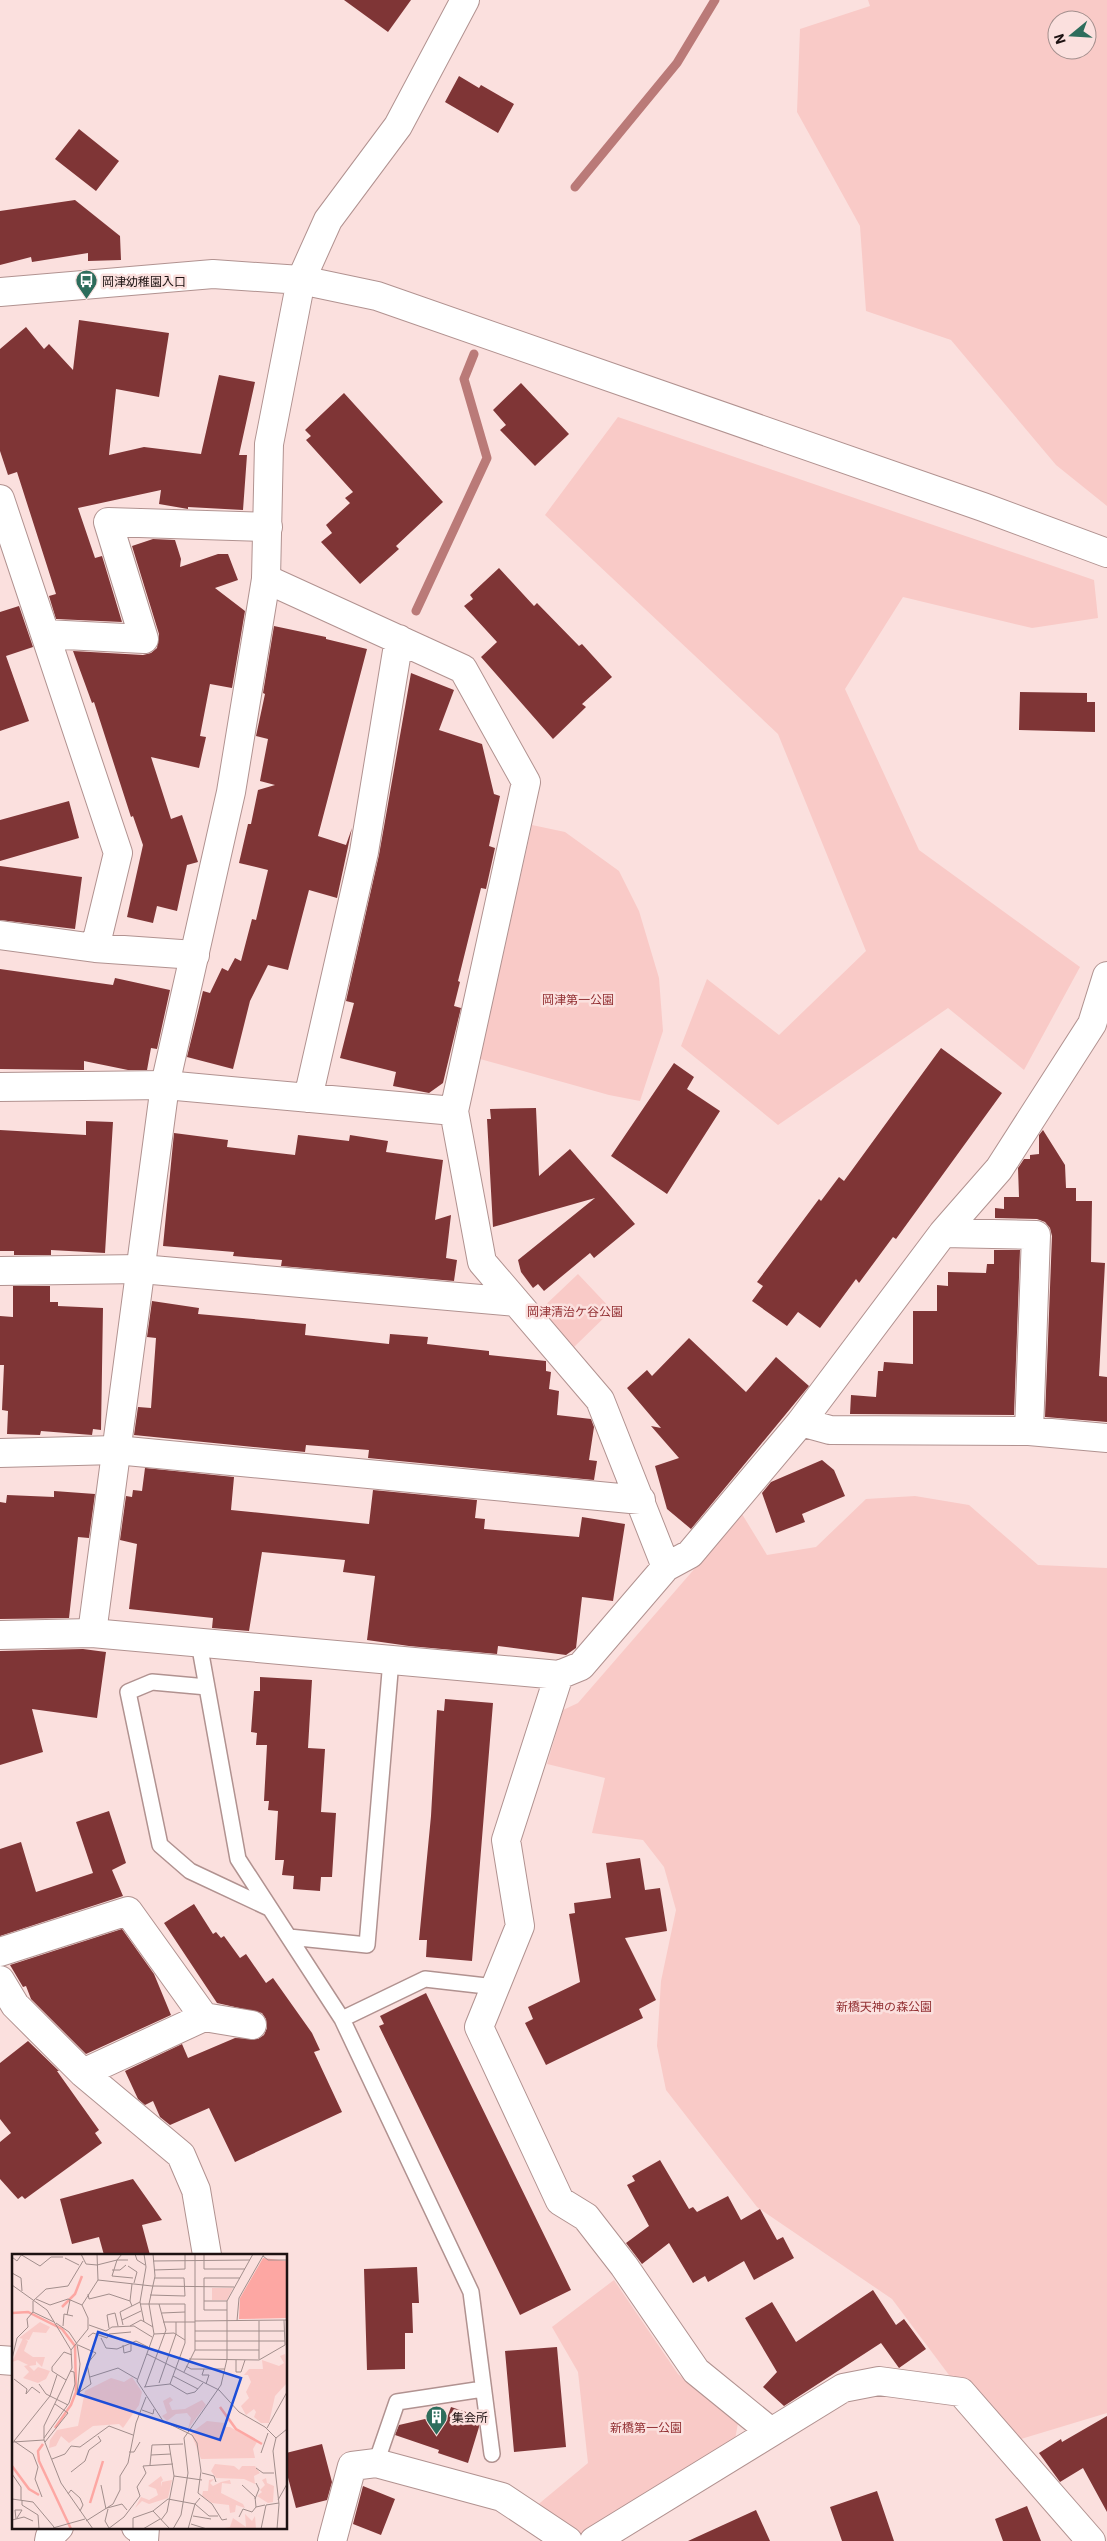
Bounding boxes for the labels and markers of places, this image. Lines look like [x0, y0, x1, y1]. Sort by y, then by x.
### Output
bus stop icon: 岡津幼稚園入口 [74, 269, 98, 300]
place label: 岡津幼稚園入口 [102, 274, 186, 289]
building icon: 集会所 [424, 2405, 448, 2436]
place label: 集会所 [452, 2410, 488, 2425]

